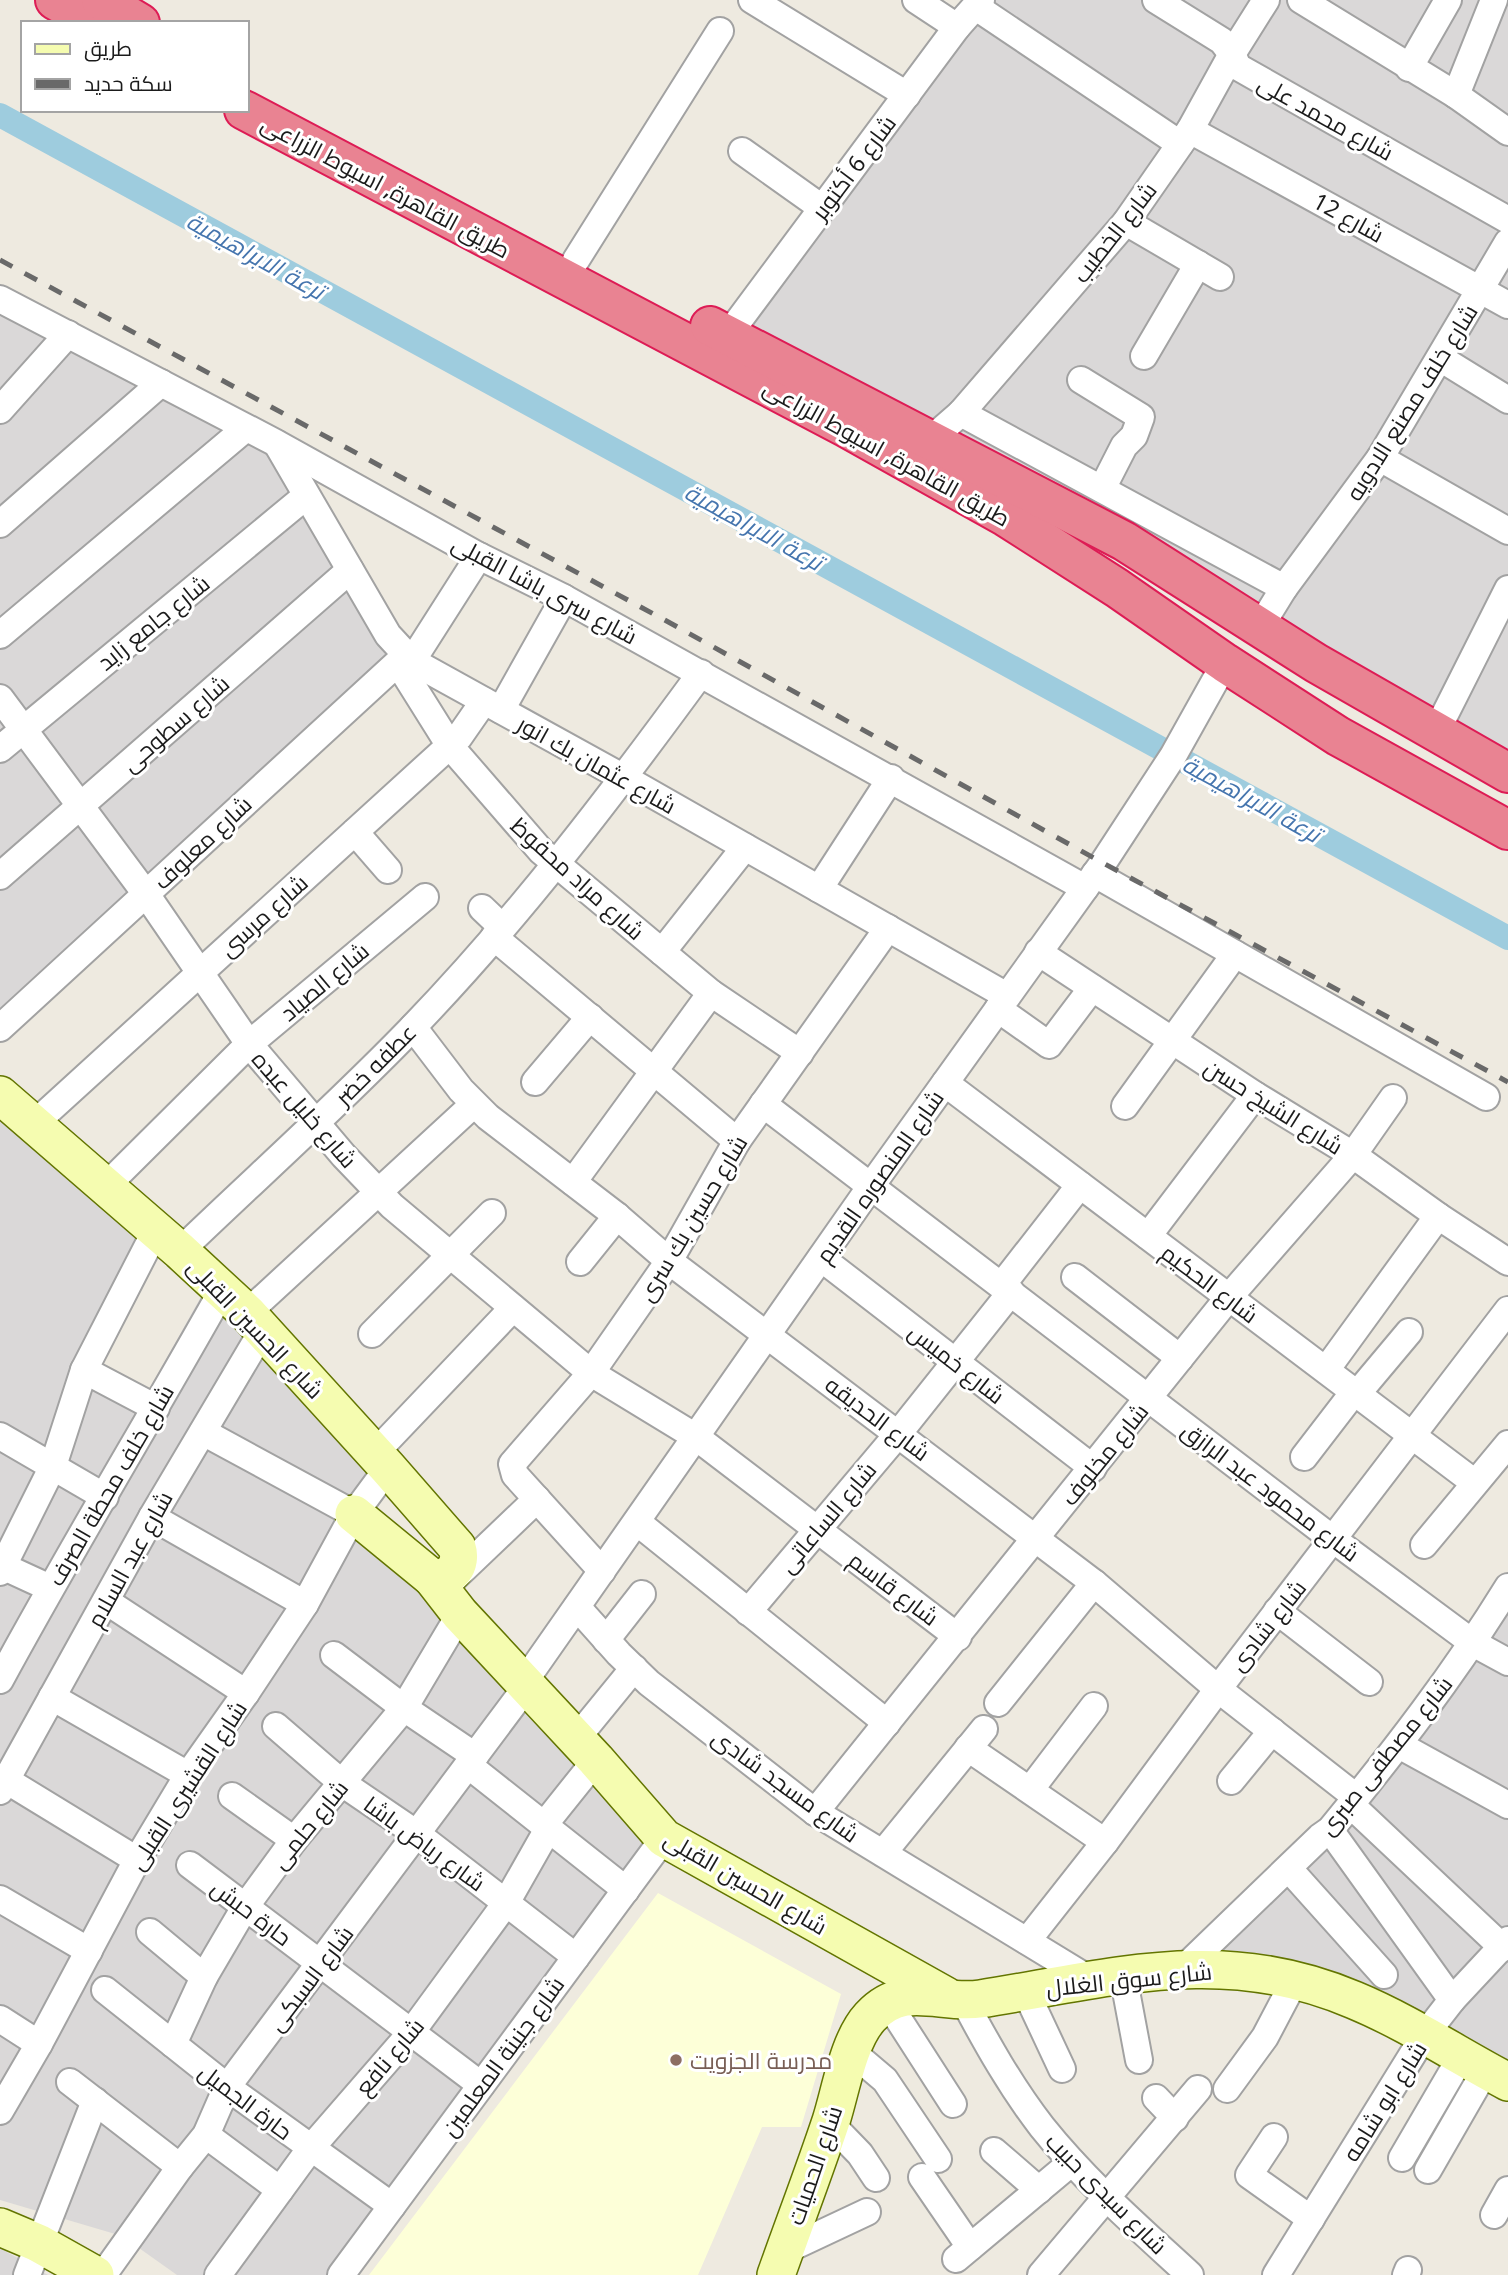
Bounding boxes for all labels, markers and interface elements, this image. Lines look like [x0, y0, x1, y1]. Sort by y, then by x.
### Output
legend [21, 21, 248, 112]
text: طريق [84, 34, 132, 62]
street label: شارع محمد على [1252, 66, 1400, 168]
text: سكة حديد [84, 69, 173, 97]
street label: طريق القاهرة, اسيوط الزراعى [256, 107, 516, 265]
street label: شارع 6 أكتوبر [802, 108, 904, 228]
street label: شارع الخطيب [1065, 175, 1164, 290]
street label: شارع 12 [1307, 184, 1390, 250]
water label: ترعة الابراهيمية [181, 203, 335, 309]
street label: شارع خلف مصنع الادويه [1337, 298, 1485, 507]
street label: طريق القاهرة, اسيوط الزراعى [758, 371, 1016, 533]
water label: ترعة الابراهيمية [679, 474, 833, 580]
street label: شارع سرى باشا القبلى [446, 527, 643, 652]
street label: شارع جامع زايد [90, 567, 217, 678]
street label: شارع سطوحى [114, 667, 236, 780]
street label: شارع عثمان بك انور [510, 706, 682, 822]
water label: ترعة الابراهيمية [1177, 746, 1331, 852]
street label: شارع معلوف [146, 788, 259, 897]
street label: شارع مراد محفوظ [504, 809, 652, 947]
street label: شارع مرسى [212, 867, 315, 964]
street label: شارع الصياد [273, 934, 376, 1029]
street label: عطفه خضر [326, 1016, 423, 1113]
street label: شارع خليل عبده [245, 1044, 365, 1175]
street label: شارع الشيخ حسن [1198, 1051, 1350, 1162]
street label: شارع المنصوره القديم [807, 1083, 952, 1270]
street label: شارع حسين بك سرى [630, 1129, 755, 1308]
street label: شارع الحكيم [1154, 1236, 1265, 1331]
street label: شارع الحسين القبلى [180, 1251, 331, 1406]
street label: شارع خميس [902, 1315, 1012, 1412]
street label: شارع الحديقه [819, 1368, 937, 1469]
street label: شارع خلف محطة الصرف [39, 1378, 182, 1592]
street label: شارع مخلوف [1053, 1396, 1156, 1513]
street label: شارع محمود عبد الرازق [1175, 1413, 1367, 1569]
street label: شارع الساعاتى [771, 1454, 884, 1580]
street label: شارع عبد السلام [78, 1485, 181, 1633]
street label: شارع قاسم [842, 1543, 946, 1633]
street label: شارع شادى [1221, 1573, 1314, 1678]
street label: شارع مصطفى صبرى [1311, 1669, 1460, 1842]
street label: شارع القشيرى القبلى [120, 1694, 255, 1876]
street label: شارع مسجد شادى [705, 1721, 866, 1850]
street label: شارع حلمى [263, 1773, 356, 1876]
street label: شارع رياض باشا [357, 1788, 492, 1899]
street label: شارع الحسين القبلى [658, 1822, 834, 1943]
street label: حارة حبش [205, 1871, 299, 1953]
street label: شارع السبكى [260, 1918, 361, 2038]
street label: شارع سوق الغلال [1044, 1954, 1214, 2005]
street label: شارع جنينة المعلمين [433, 1969, 572, 2143]
street label: شارع نافع [347, 2011, 432, 2102]
street label: شارع ابو شامه [1334, 2035, 1434, 2168]
place label: مدرسة الجزويت [690, 2044, 832, 2076]
marker: مدرسة الجزويت [668, 2052, 684, 2068]
street label: حارة الجميل [193, 2055, 299, 2147]
street label: شارع الحميات [779, 2101, 850, 2229]
street label: شارع سيدى حبيب [1038, 2125, 1175, 2262]

